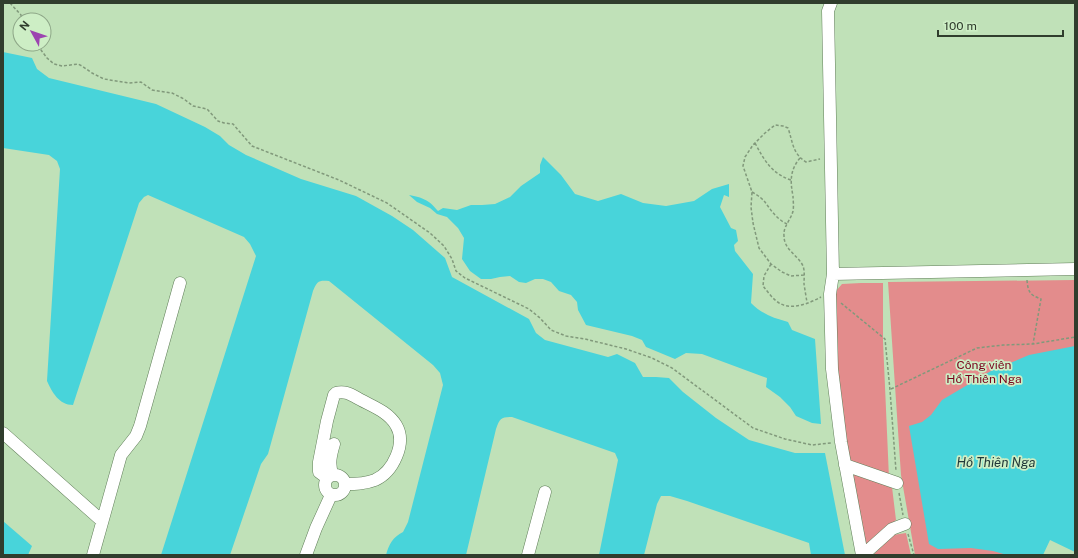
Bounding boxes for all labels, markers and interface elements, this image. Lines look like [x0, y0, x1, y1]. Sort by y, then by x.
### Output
north arrow [12, 12, 52, 52]
scale bar [938, 12, 1063, 38]
text: N [17, 18, 32, 33]
text: 100 m [944, 19, 977, 33]
park label: Công viên Hồ Thiên Nga [946, 358, 1022, 386]
water label: Hồ Thiên Nga [957, 455, 1036, 470]

